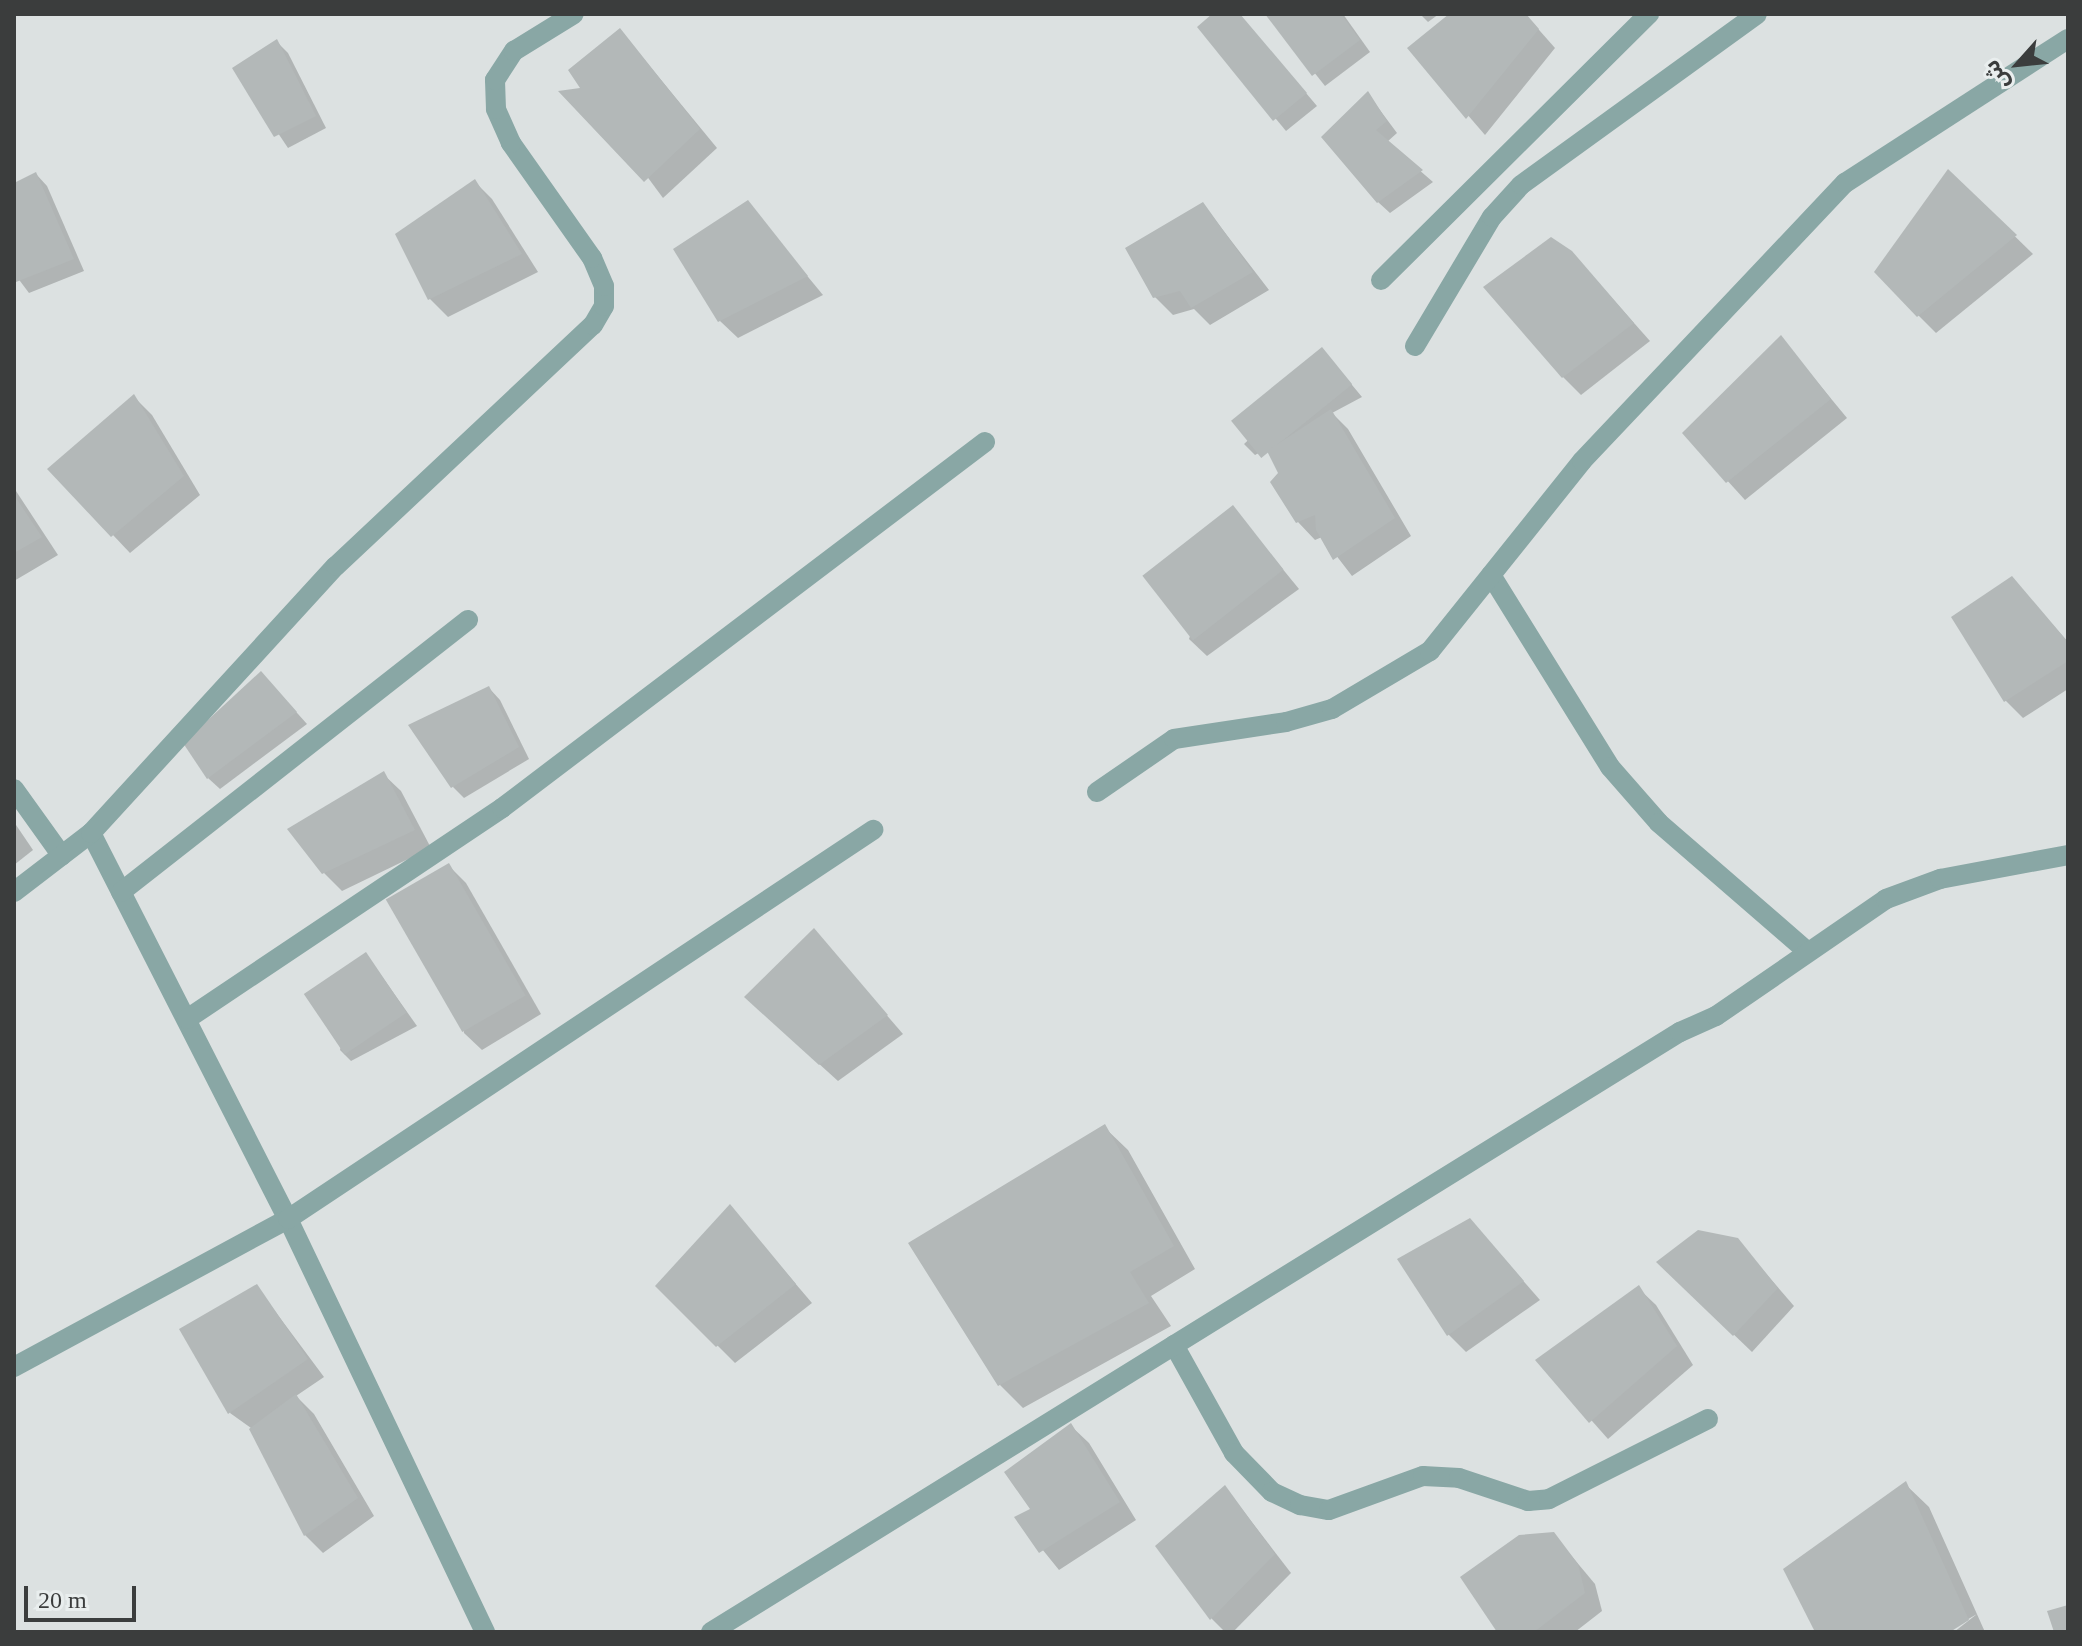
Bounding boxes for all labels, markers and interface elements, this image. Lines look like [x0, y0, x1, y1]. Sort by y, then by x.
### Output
north arrow [1978, 24, 2058, 104]
text: ش [1978, 56, 2014, 94]
scale bar [28, 1570, 140, 1620]
text: 20 m [38, 1587, 87, 1613]

